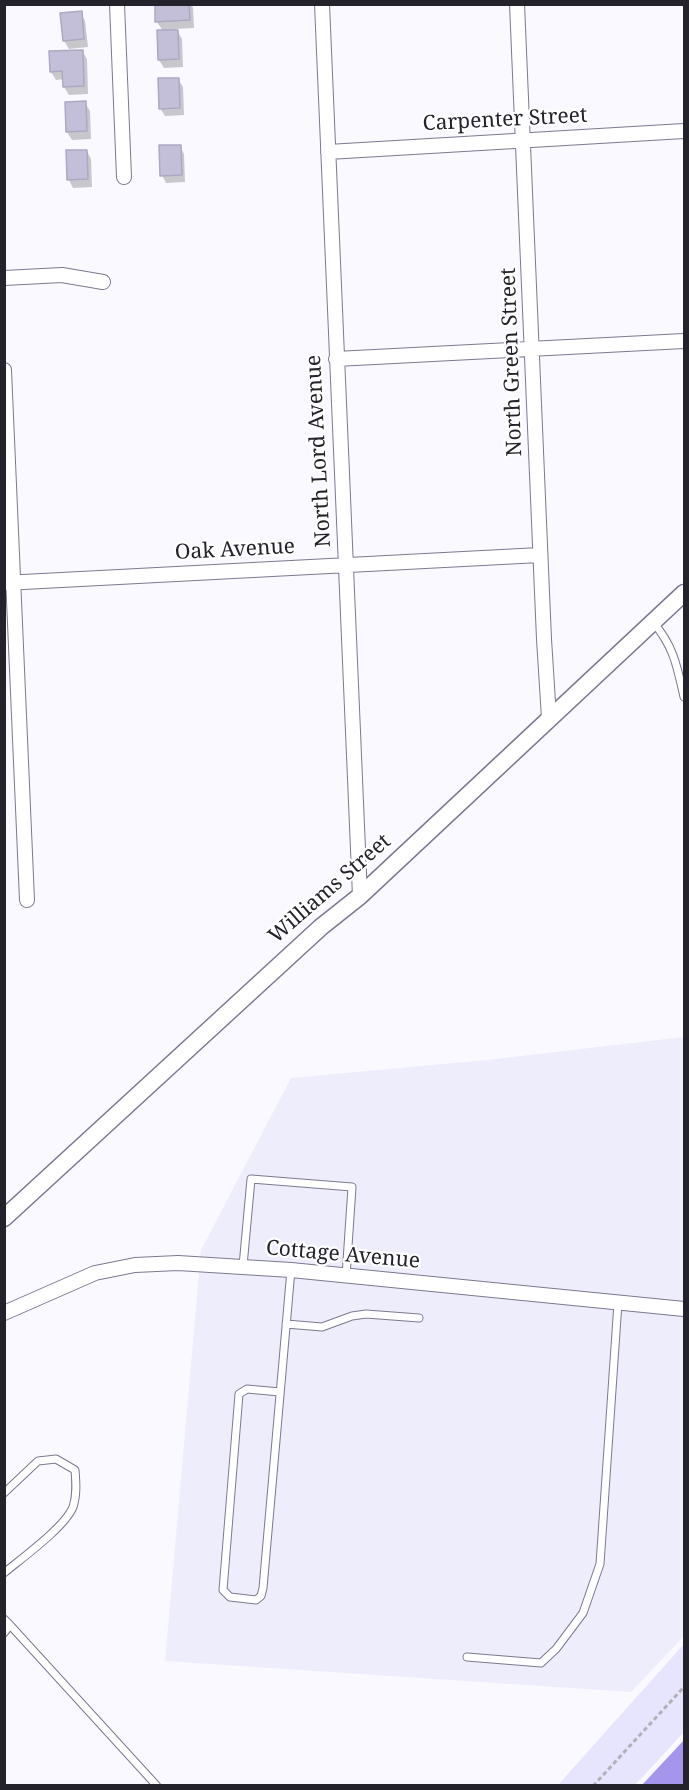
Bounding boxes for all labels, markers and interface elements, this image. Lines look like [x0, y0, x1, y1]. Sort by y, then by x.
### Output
street label: Carpenter Street [422, 103, 588, 137]
street label: North Green Street [496, 267, 528, 457]
street label: North Lord Avenue [301, 354, 337, 548]
street label: Oak Avenue [174, 534, 296, 566]
street label: Williams Street [264, 829, 396, 949]
street label: Cottage Avenue [265, 1236, 421, 1274]

